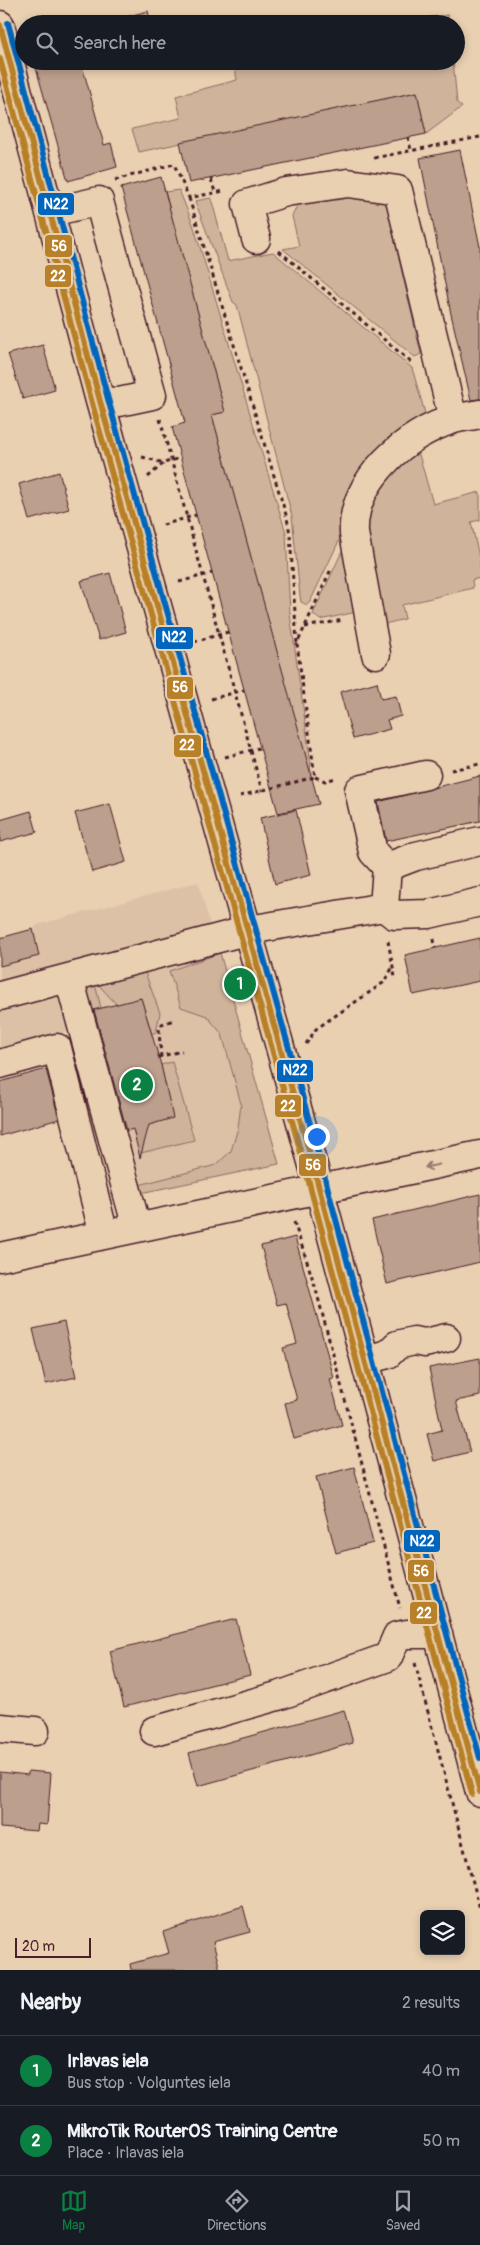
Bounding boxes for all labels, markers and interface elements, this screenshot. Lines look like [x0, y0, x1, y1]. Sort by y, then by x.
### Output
search box [15, 15, 465, 70]
icon: search [33, 29, 61, 57]
text: Search here [73, 31, 166, 55]
line badge: N22 [37, 192, 75, 216]
text: N22 [43, 196, 69, 213]
line badge: 56 [44, 234, 73, 258]
text: 56 [51, 238, 67, 255]
line badge: 22 [44, 264, 72, 288]
text: 22 [50, 268, 66, 285]
line badge: N22 [155, 626, 194, 650]
text: N22 [161, 629, 187, 646]
line badge: 56 [166, 676, 194, 700]
text: 56 [172, 679, 188, 696]
line badge: 22 [173, 734, 202, 758]
text: 22 [179, 737, 195, 754]
pin: 1 [224, 965, 256, 1003]
line badge: N22 [276, 1059, 314, 1083]
text: N22 [282, 1062, 308, 1079]
pin: 2 [121, 1066, 153, 1104]
line badge: 22 [274, 1094, 302, 1118]
text: 22 [280, 1098, 296, 1115]
your location [304, 1124, 330, 1150]
line badge: 56 [298, 1153, 327, 1177]
text: 56 [305, 1157, 321, 1174]
one-way arrow [425, 1161, 441, 1171]
line badge: N22 [403, 1529, 441, 1553]
text: N22 [409, 1533, 435, 1550]
line badge: 56 [407, 1559, 435, 1583]
text: 56 [413, 1563, 429, 1580]
line badge: 22 [409, 1601, 438, 1625]
text: 22 [416, 1605, 432, 1622]
map controls [420, 1910, 465, 1955]
button: layers [420, 1910, 465, 1955]
scale bar [15, 1935, 91, 1958]
text: 20 m [22, 1938, 55, 1955]
text: Nearby [20, 1989, 81, 2016]
text: 2 results [402, 1993, 460, 2013]
text: Irlavas iela [67, 2049, 149, 2073]
text: 1 [33, 2061, 39, 2081]
text: 40 m [422, 2061, 460, 2081]
text: Bus stop · Volguntes iela [67, 2073, 231, 2093]
text: MikroTik RouterOS Training Centre [67, 2119, 337, 2143]
text: 2 [32, 2131, 40, 2151]
text: 50 m [423, 2131, 460, 2151]
text: Place · Irlavas iela [67, 2143, 184, 2163]
tab: Map [60, 2187, 88, 2234]
tab: Directions [207, 2187, 266, 2234]
tab: Saved [386, 2187, 420, 2234]

